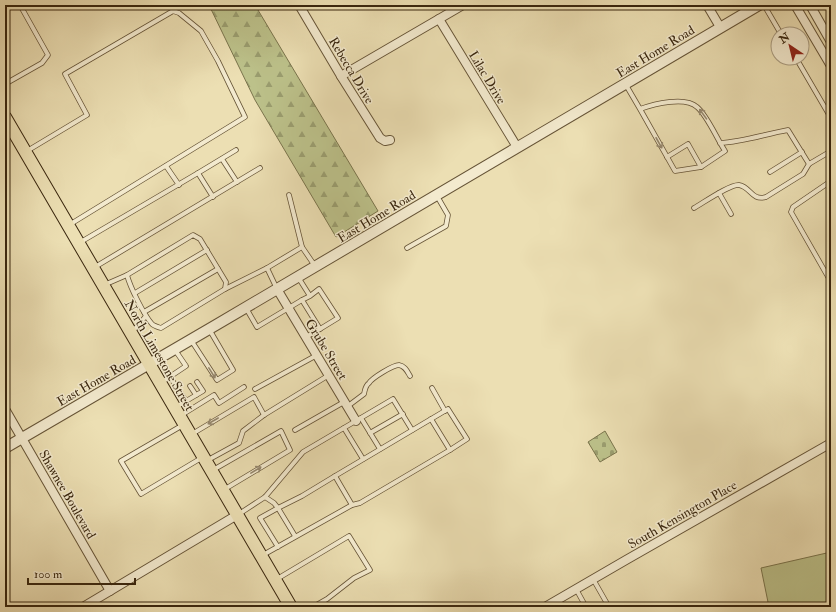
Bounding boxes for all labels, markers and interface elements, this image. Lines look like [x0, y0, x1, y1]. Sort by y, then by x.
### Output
street label: East Home Road [614, 22, 698, 81]
north arrow [770, 26, 810, 66]
text: N [776, 29, 793, 47]
street label: Rebecca Drive [325, 34, 378, 107]
street label: Lilac Drive [465, 48, 510, 108]
one-way arrow [699, 109, 707, 120]
one-way arrow [656, 137, 664, 149]
street label: East Home Road [335, 187, 419, 246]
street label: North Limestone Street [121, 297, 197, 414]
street label: Grube Street [302, 316, 351, 383]
street label: East Home Road [54, 352, 139, 410]
one-way arrow [208, 367, 216, 378]
one-way arrow [207, 418, 219, 426]
street label: Shawnee Boulevard [35, 447, 99, 542]
one-way arrow [250, 466, 261, 474]
street label: South Kensington Place [625, 477, 740, 553]
scale bar [28, 560, 135, 586]
text: 100 m [34, 567, 63, 582]

